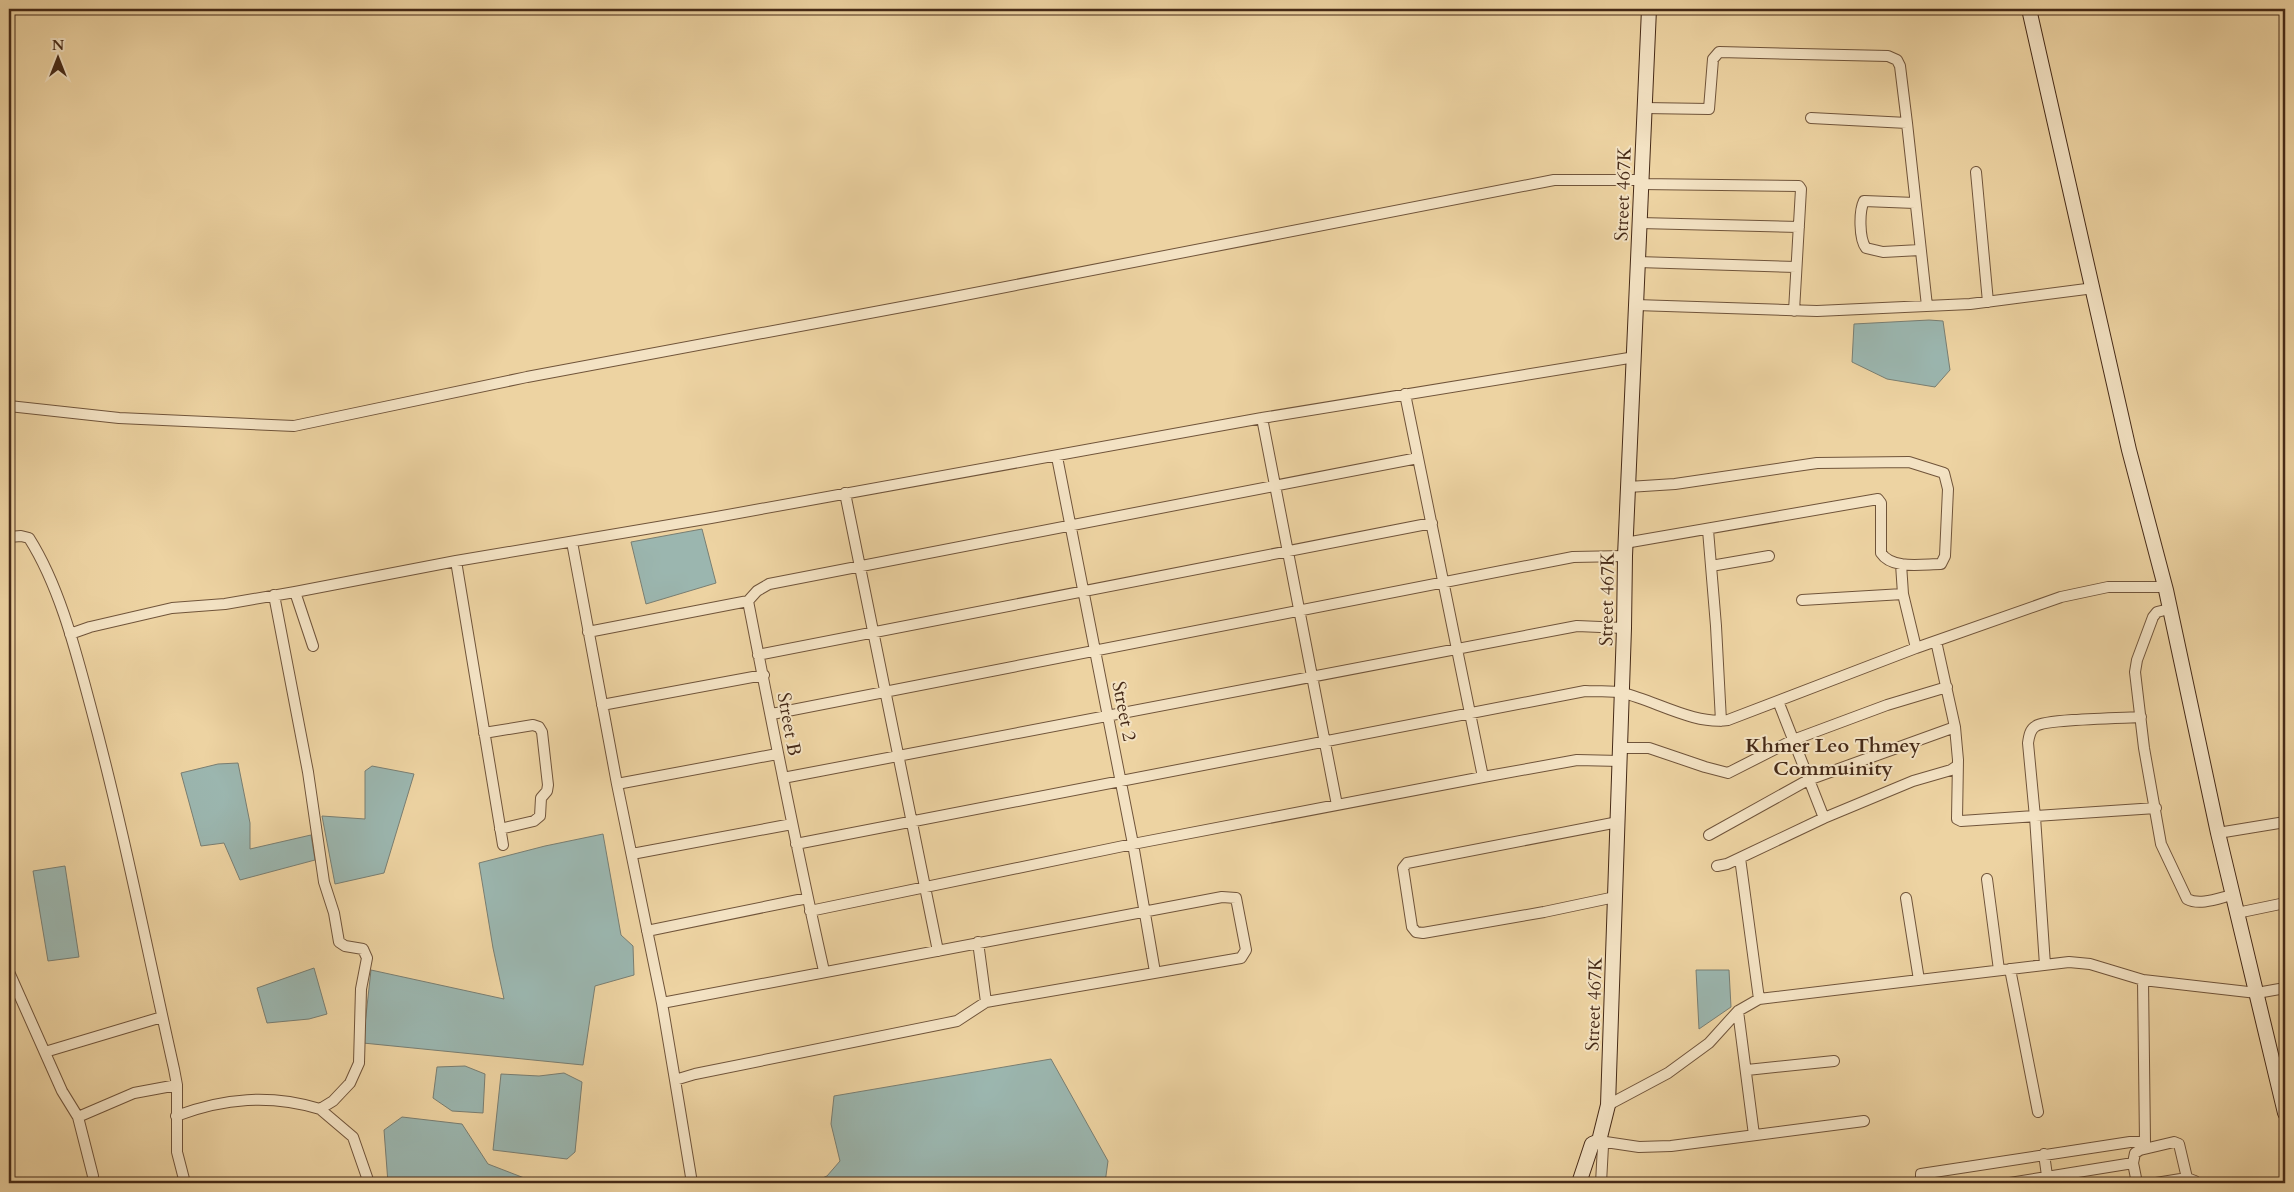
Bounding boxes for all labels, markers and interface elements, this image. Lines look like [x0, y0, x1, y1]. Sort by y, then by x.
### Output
north arrow [32, 32, 82, 82]
text: N [52, 36, 64, 55]
street label: Street 467K [1608, 146, 1638, 242]
street label: Street 467K [1593, 551, 1621, 646]
street label: Street 2 [1105, 679, 1143, 744]
street label: Street B [771, 691, 807, 758]
district label: Khmer Leo Thmey Commuinity [1745, 732, 1921, 782]
street label: Street 467K [1579, 956, 1609, 1052]

